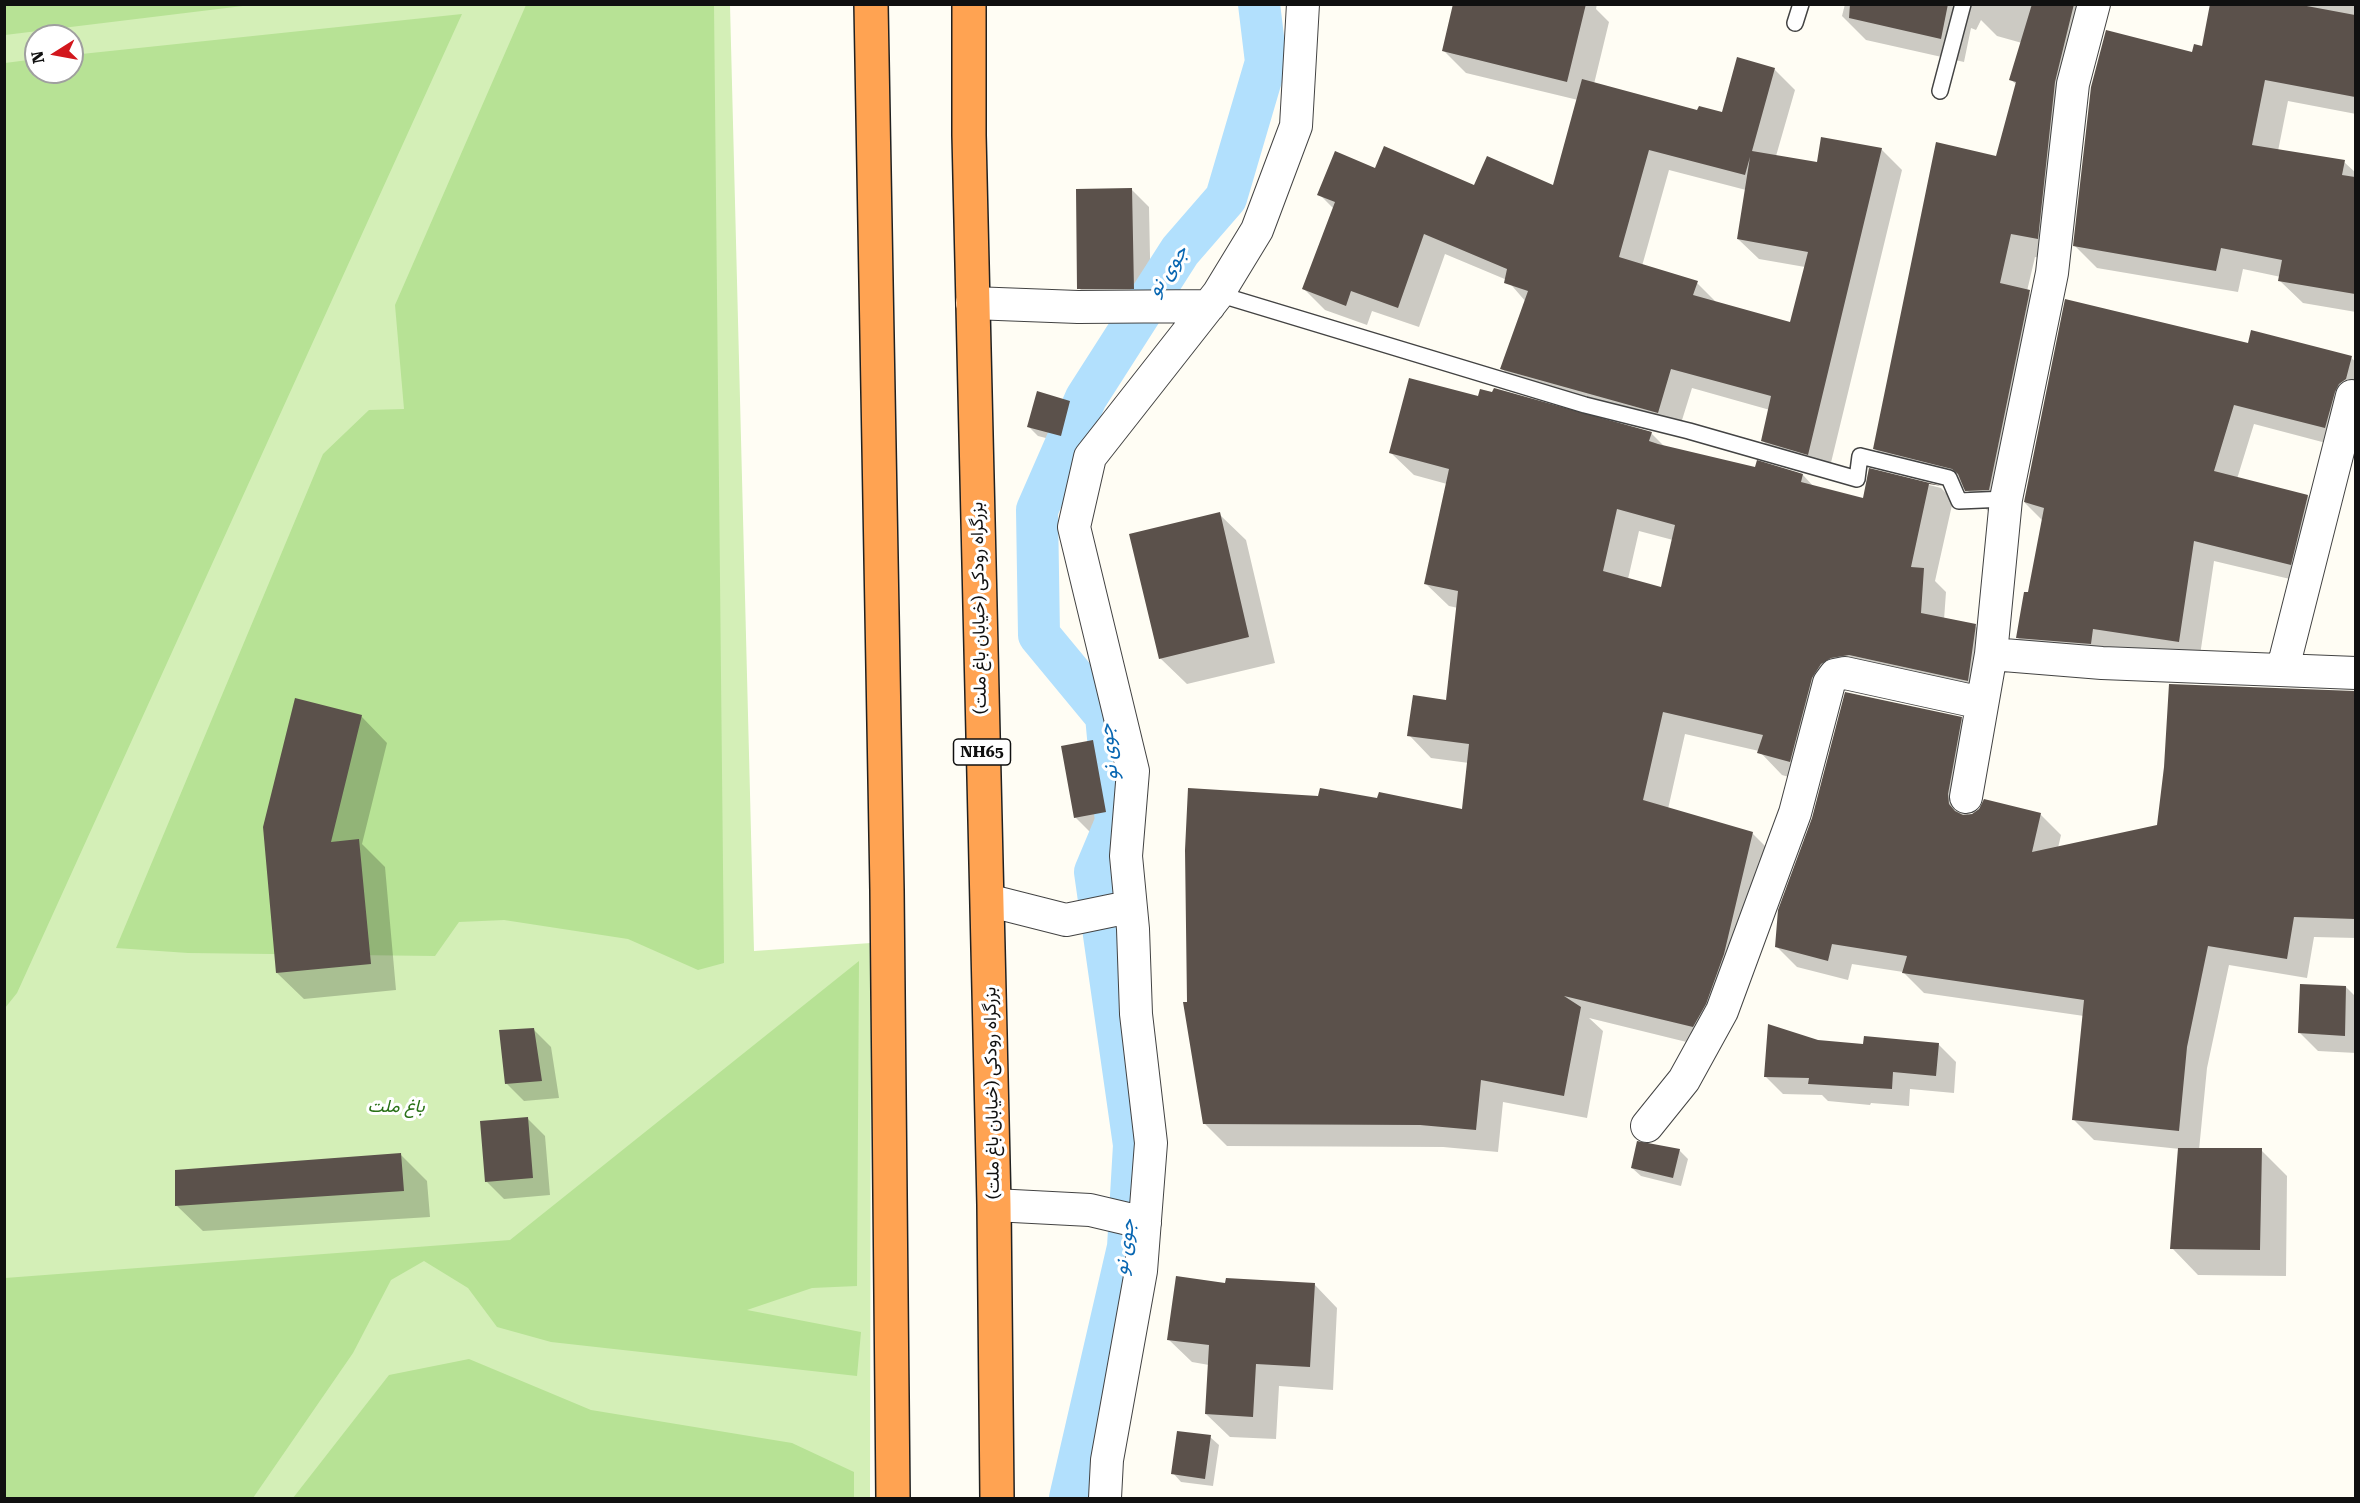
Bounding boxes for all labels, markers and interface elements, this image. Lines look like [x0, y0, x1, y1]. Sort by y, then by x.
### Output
north arrow [24, 24, 84, 84]
text: N [27, 49, 48, 65]
water label: جوی نو [1142, 241, 1194, 301]
street label: بزرگراه رودکی (خیابان باغ ملت) [966, 502, 992, 714]
water label: جوی نو [1094, 723, 1124, 781]
road number: NH65 [954, 739, 1010, 765]
street label: بزرگراه رودکی (خیابان باغ ملت) [979, 987, 1005, 1199]
park label: باغ ملت [368, 1096, 424, 1118]
water label: جوی نو [1109, 1218, 1141, 1276]

